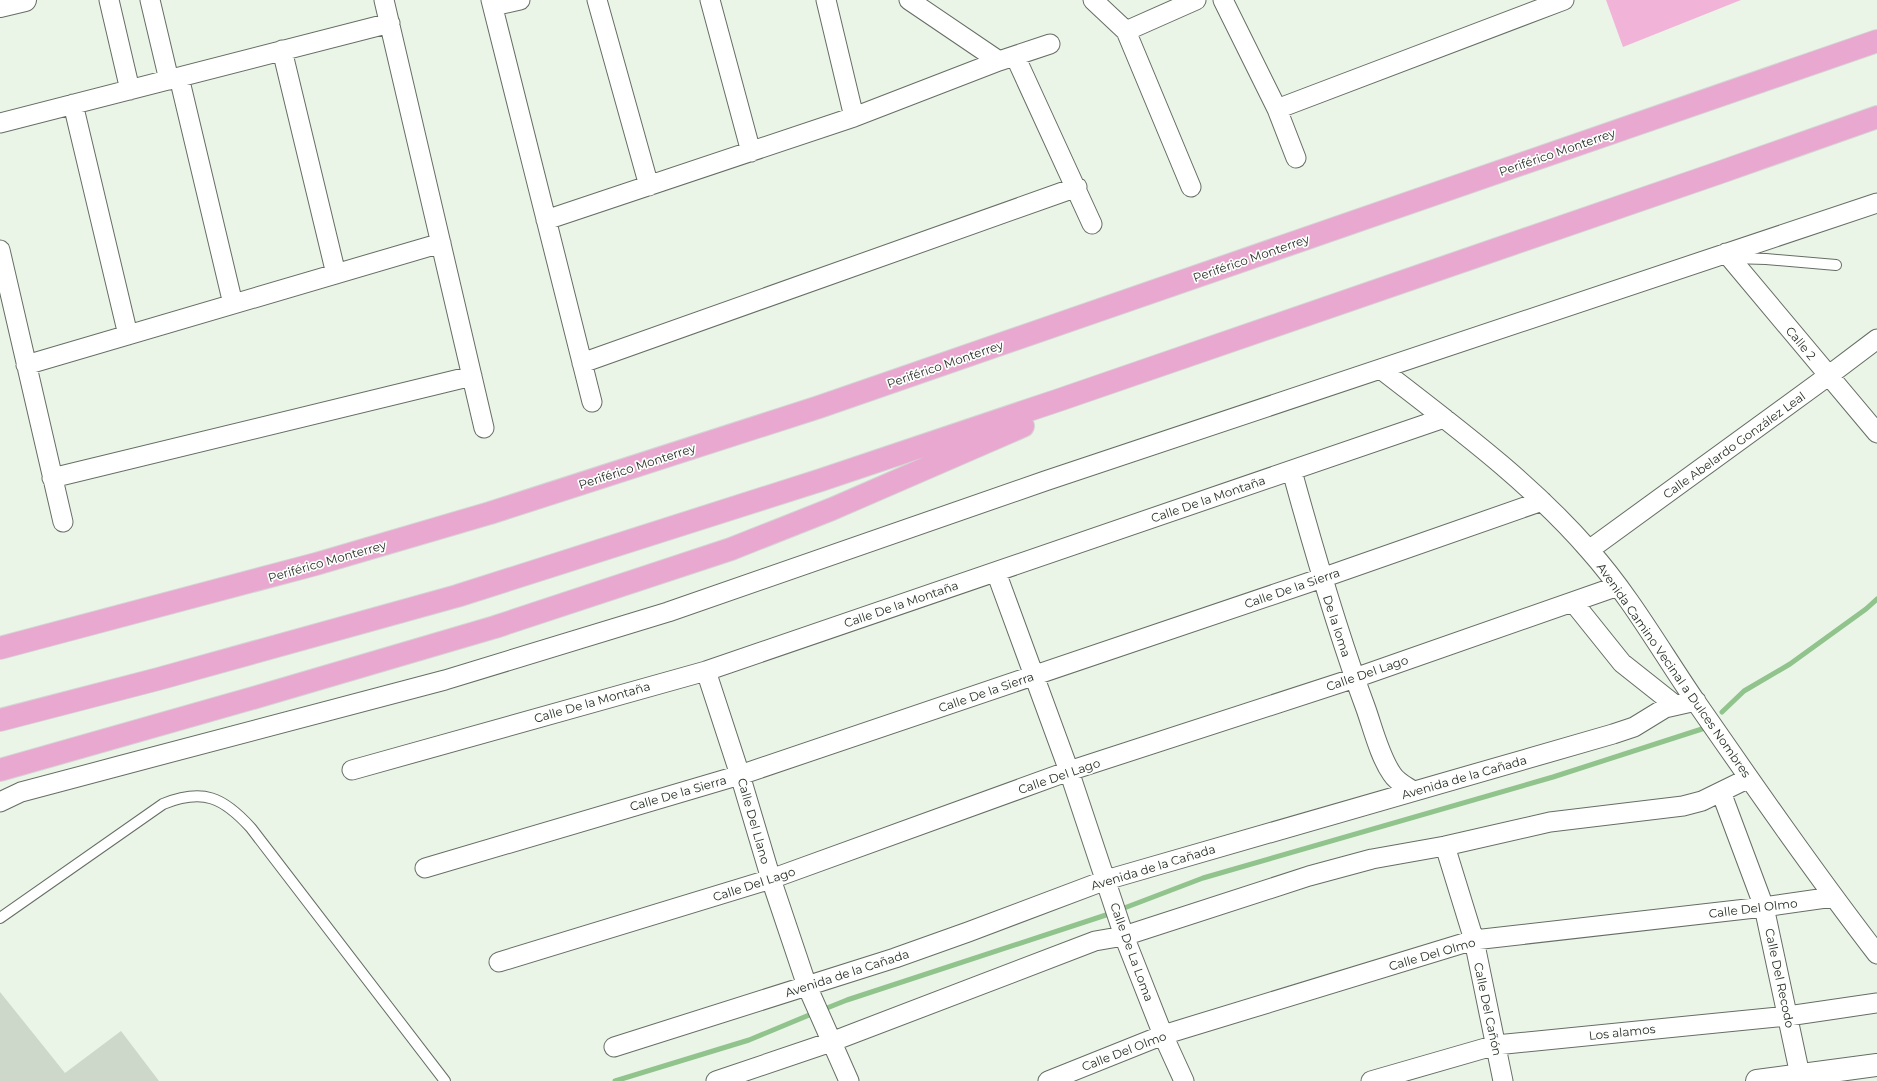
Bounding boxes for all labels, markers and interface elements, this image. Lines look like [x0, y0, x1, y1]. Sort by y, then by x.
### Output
street label: Periférico Monterrey [1497, 125, 1618, 179]
street label: Periférico Monterrey [1191, 231, 1312, 285]
street label: Calle 2 [1783, 323, 1819, 363]
street label: Periférico Monterrey [885, 337, 1006, 391]
street label: Calle Abelardo González Leal [1660, 388, 1808, 502]
street label: Periférico Monterrey [577, 440, 698, 492]
street label: Calle De la Montaña [1149, 472, 1267, 526]
street label: Periférico Monterrey [266, 537, 388, 585]
street label: Avenida Camino Vecinal a Dulces Nombres [1594, 560, 1754, 780]
street label: Calle De la Sierra [1242, 565, 1342, 611]
street label: Calle De la Montaña [842, 577, 960, 631]
street label: De la loma [1320, 593, 1354, 659]
street label: Calle Del Lago [1324, 652, 1410, 694]
street label: Calle De la Sierra [936, 669, 1036, 715]
street label: Calle De la Montaña [532, 678, 652, 726]
street label: Avenida de la Cañada [1400, 752, 1528, 802]
street label: Calle Del Lago [1016, 755, 1102, 797]
street label: Calle De la Sierra [628, 772, 728, 814]
street label: Calle Del Llano [735, 776, 773, 866]
street label: Avenida de la Cañada [1089, 841, 1217, 893]
street label: Calle Del Lago [711, 864, 797, 904]
street label: Calle Del Olmo [1708, 895, 1798, 921]
street label: Calle De La Loma [1107, 900, 1157, 1004]
street label: Calle Del Recodo [1762, 927, 1798, 1029]
street label: Calle Del Olmo [1387, 934, 1477, 974]
street label: Avenida de la Cañada [783, 946, 911, 1000]
street label: Calle Del Cañón [1471, 961, 1505, 1057]
street label: Los alamos [1588, 1021, 1656, 1043]
street label: Calle Del Olmo [1080, 1028, 1168, 1074]

